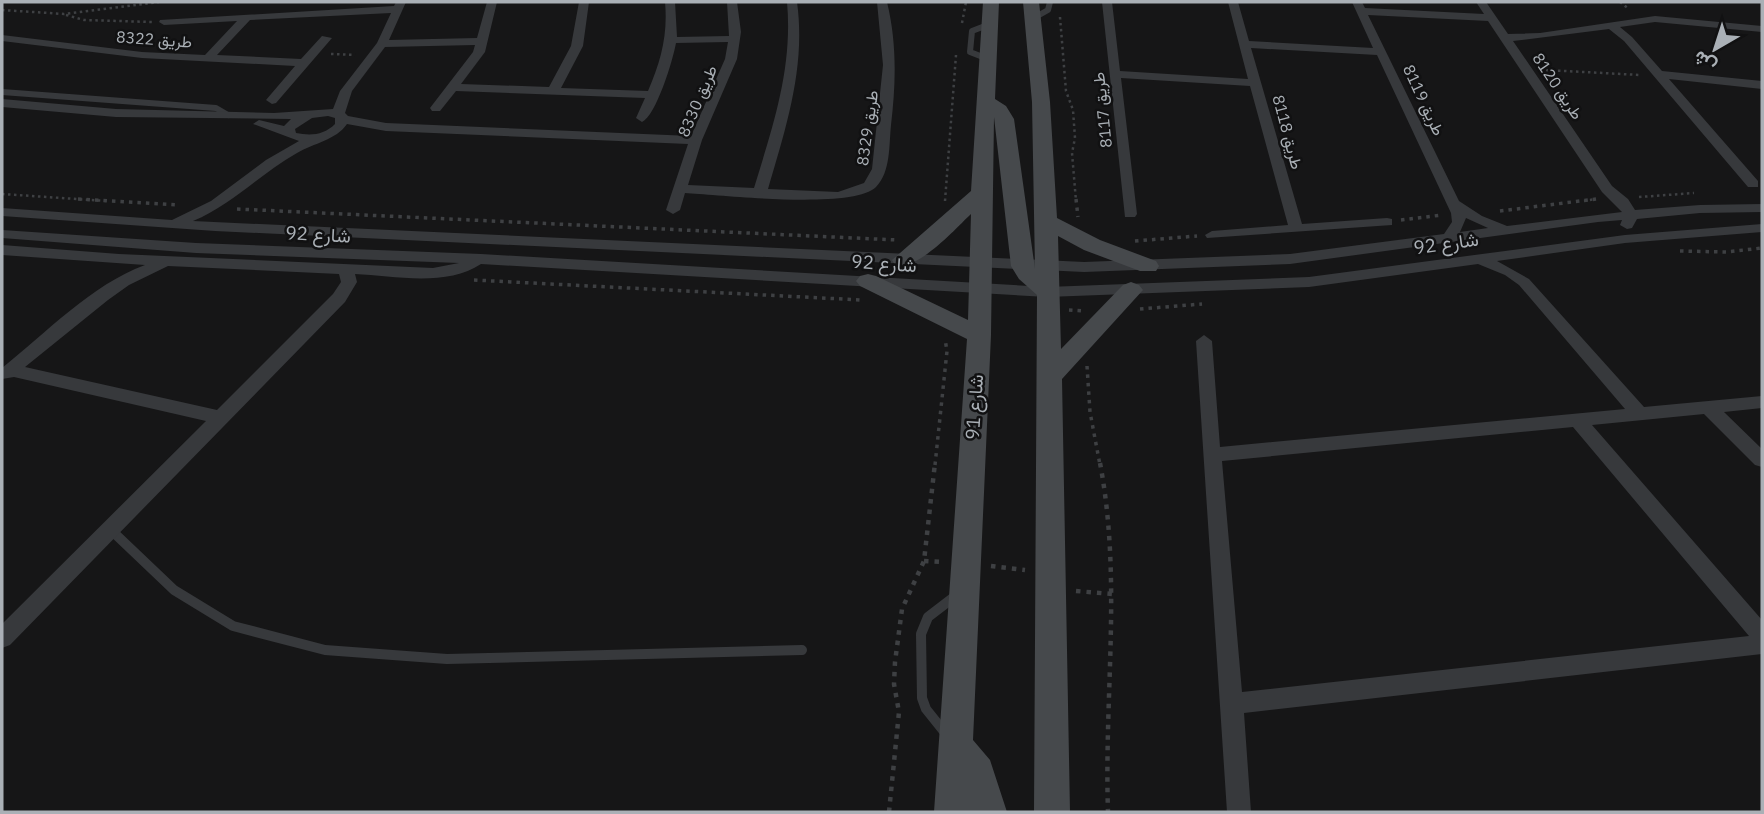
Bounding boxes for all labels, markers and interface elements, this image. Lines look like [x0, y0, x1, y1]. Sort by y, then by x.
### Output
north arrow [1680, 14, 1750, 84]
street label: طريق 8322 [115, 26, 193, 53]
text: ش [1688, 46, 1721, 79]
street label: طريق 8120 [1528, 49, 1588, 124]
street label: طريق 8119 [1398, 61, 1449, 139]
street label: طريق 8330 [673, 62, 722, 140]
street label: طريق 8117 [1088, 71, 1117, 149]
street label: طريق 8329 [852, 89, 883, 167]
street label: طريق 8118 [1268, 93, 1308, 172]
street label: شارع 92 [285, 220, 351, 249]
street label: شارع 92 [1412, 227, 1480, 260]
street label: شارع 92 [850, 249, 918, 278]
street label: شارع 91 [960, 373, 989, 441]

